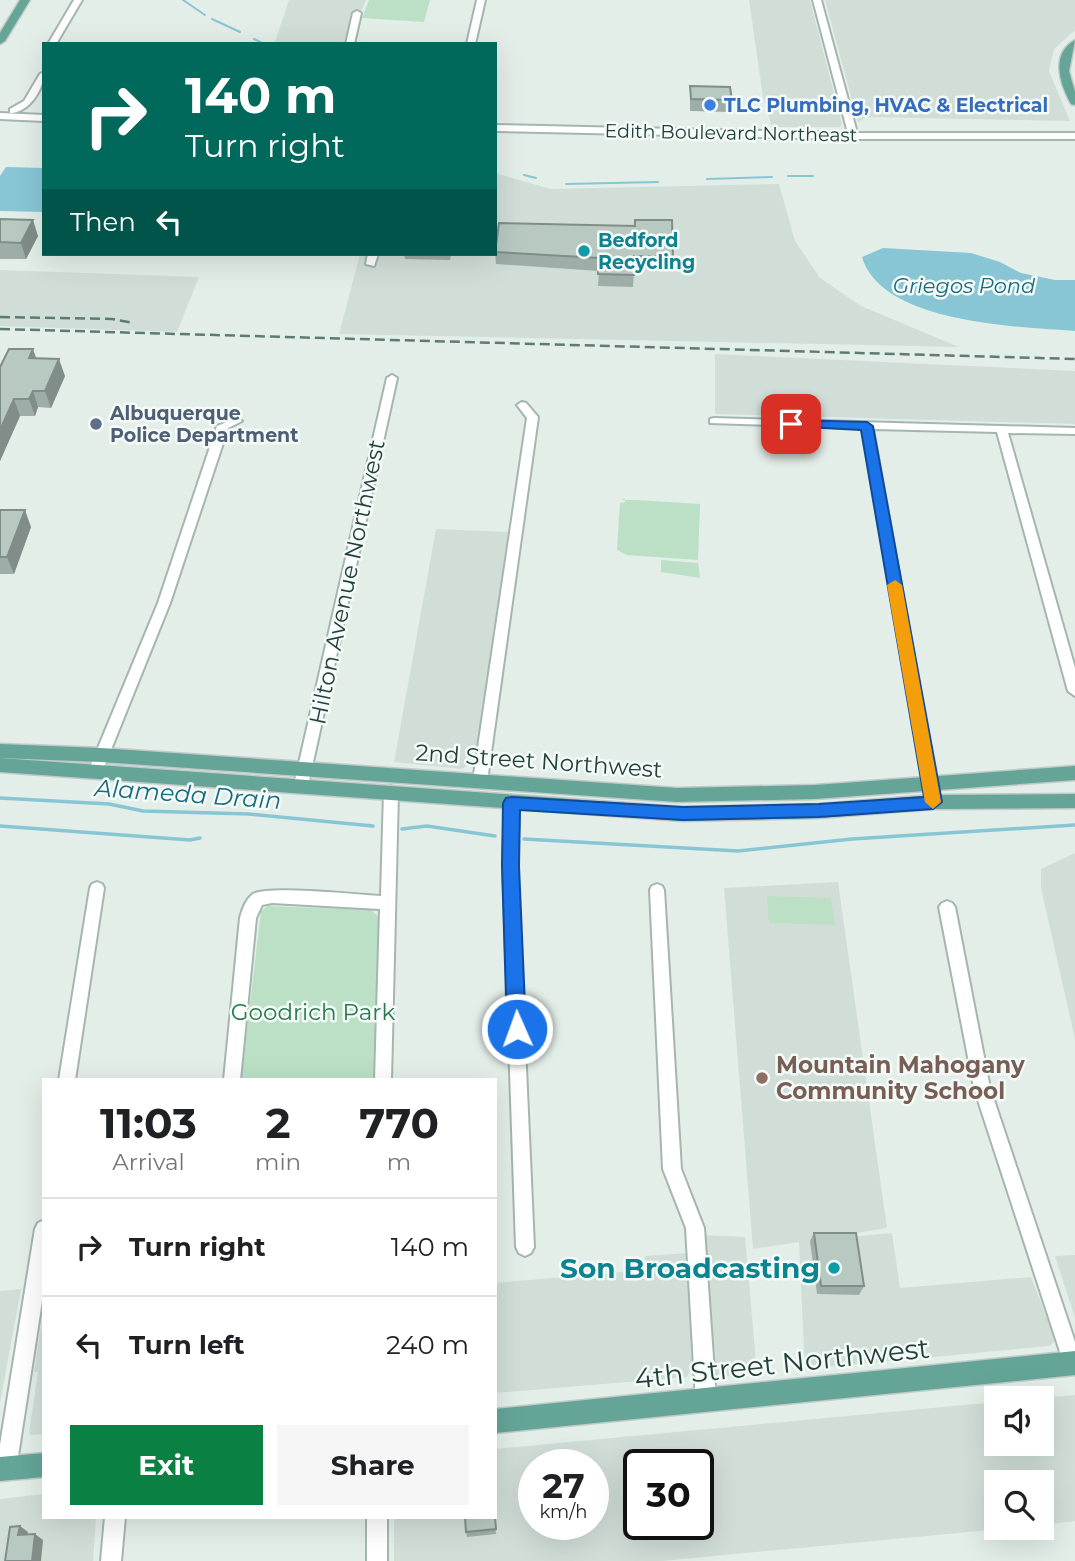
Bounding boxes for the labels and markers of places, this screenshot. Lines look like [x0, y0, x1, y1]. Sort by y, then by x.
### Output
place label: TLC Plumbing, HVAC & Electrical [724, 94, 1048, 117]
marker: TLC Plumbing, HVAC & Electrical [702, 97, 718, 113]
place label: Bedford Recycling [598, 229, 695, 274]
marker: Bedford Recycling [576, 243, 592, 259]
pin [761, 394, 821, 454]
place label: Albuquerque Police Department [109, 402, 299, 447]
marker: Albuquerque Police Department [88, 416, 104, 432]
place label: Mountain Mahogany Community School [776, 1051, 1025, 1105]
marker: Mountain Mahogany Community School [754, 1070, 770, 1086]
place label: Son Broadcasting [560, 1251, 820, 1285]
marker: Son Broadcasting [826, 1260, 842, 1276]

